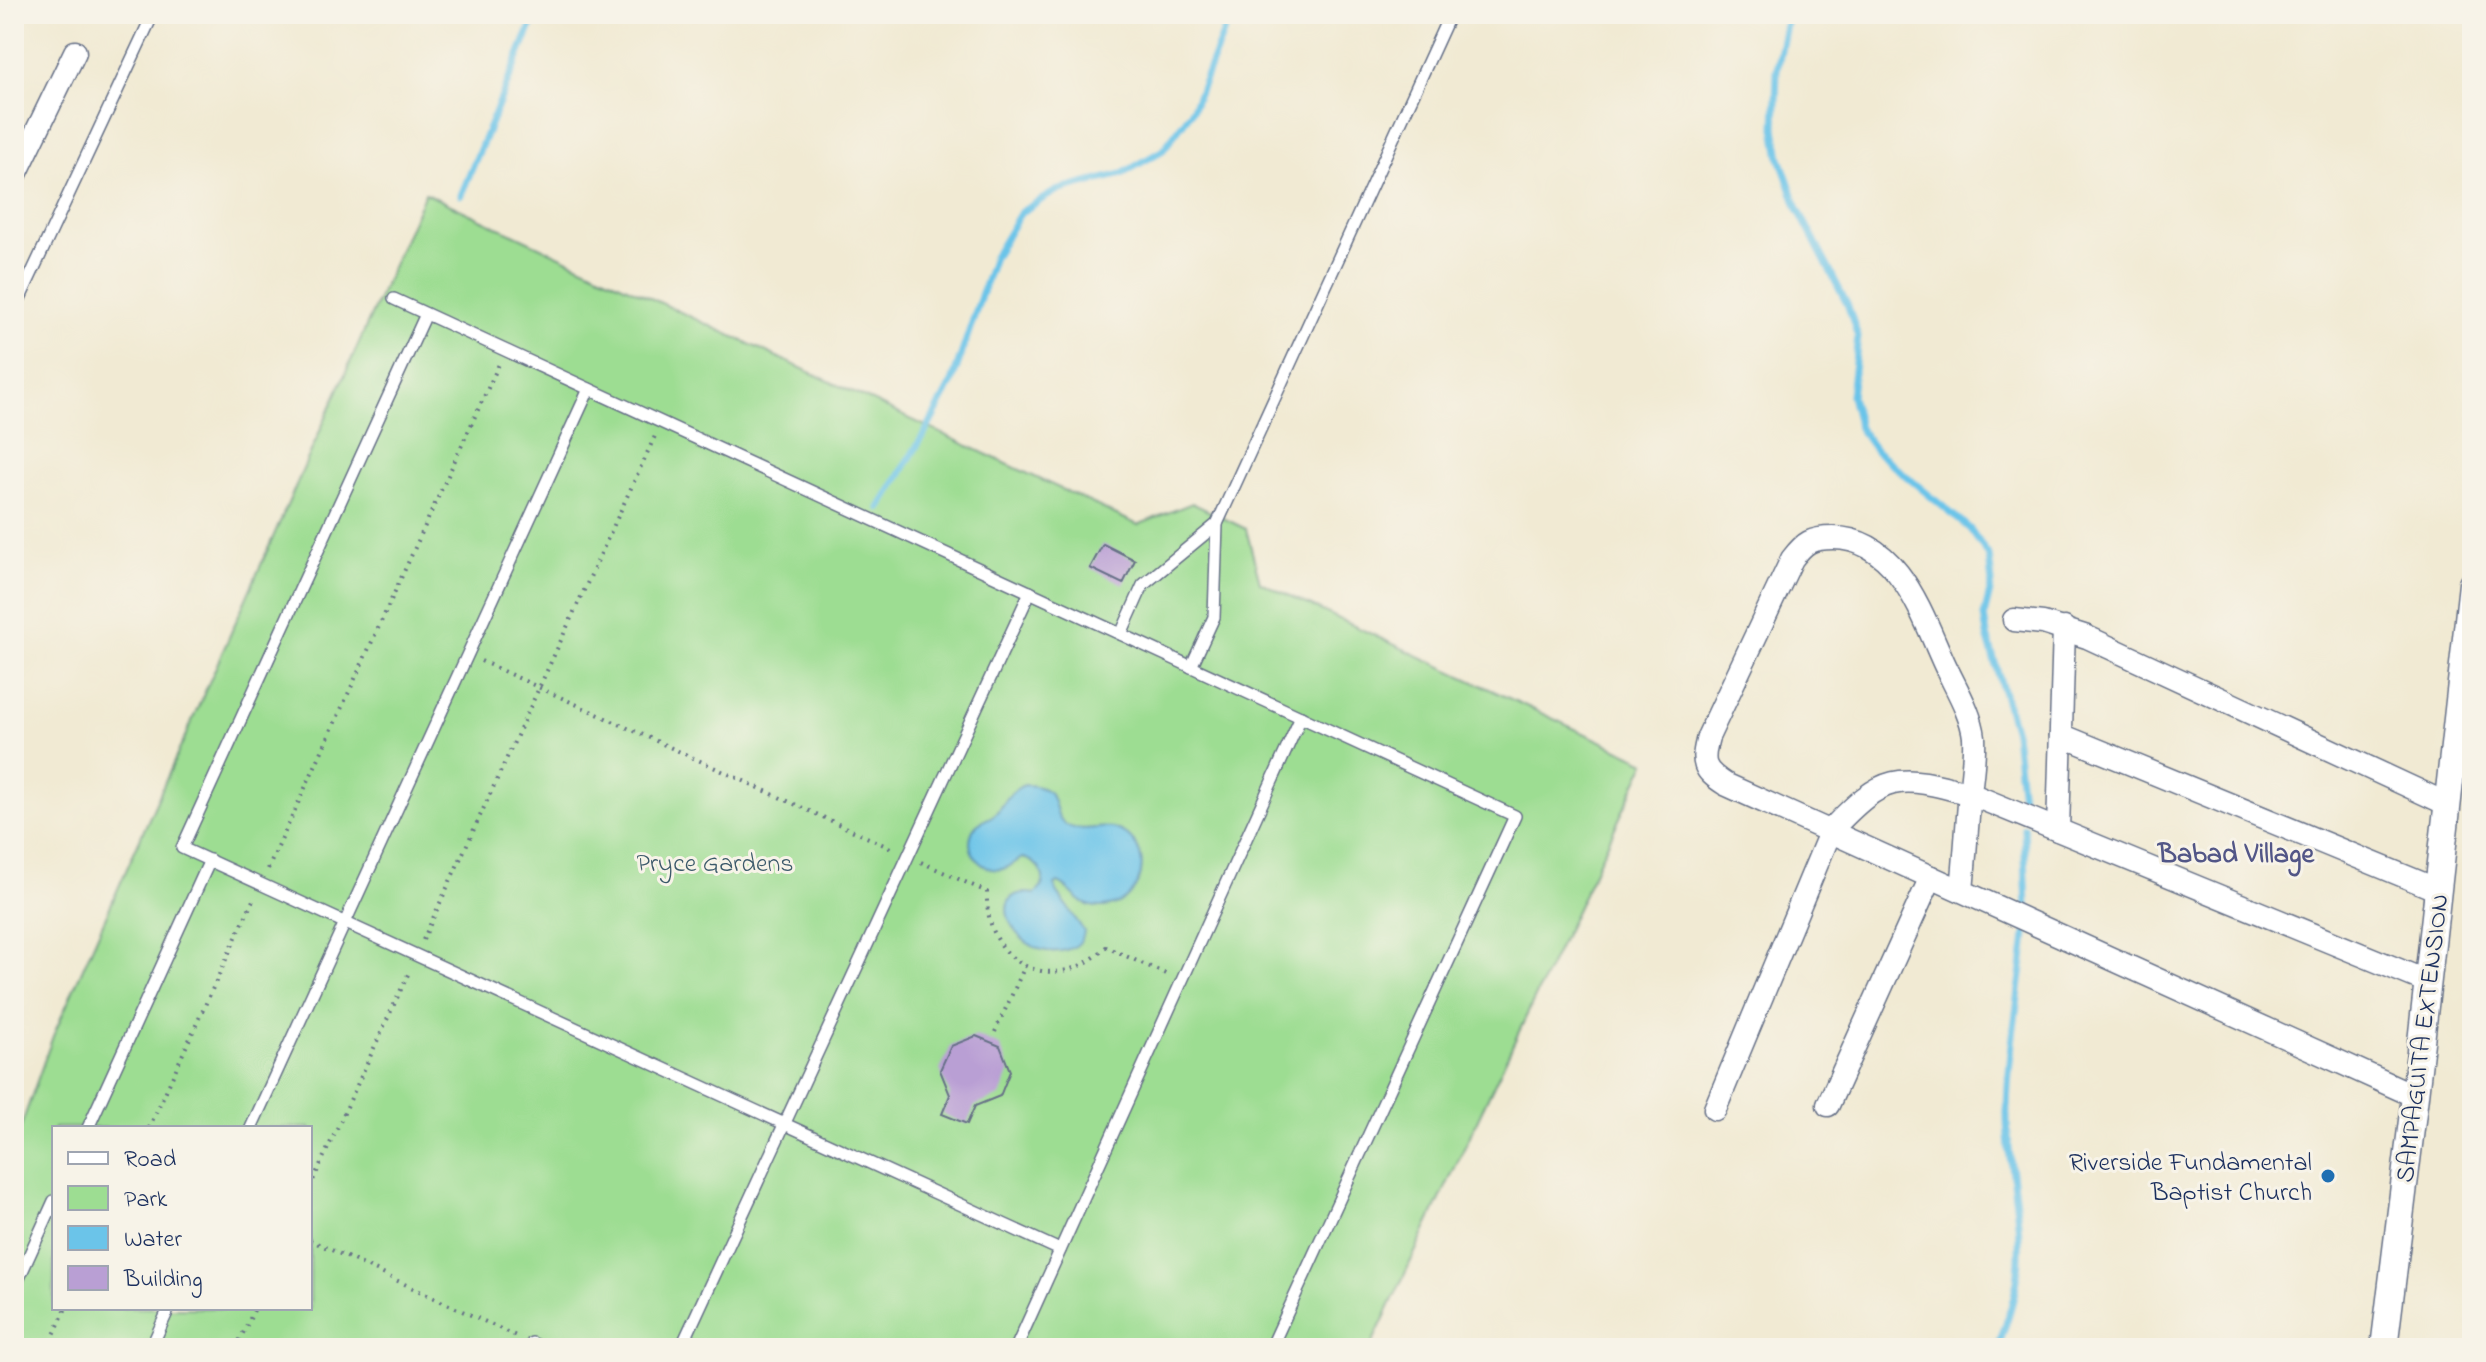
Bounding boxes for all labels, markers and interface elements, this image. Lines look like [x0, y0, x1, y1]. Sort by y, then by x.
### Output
district label: Babad Village [2156, 835, 2315, 877]
park label: Pryce Gardens [636, 846, 794, 884]
street label: SAMPAGUITA EXTENSION [2387, 892, 2461, 1185]
legend [52, 1126, 312, 1310]
text: Road [124, 1143, 177, 1178]
place label: Riverside Fundamental Baptist Church [2069, 1145, 2312, 1213]
marker: Riverside Fundamental Baptist Church [2319, 1167, 2337, 1185]
text: Park [124, 1183, 168, 1218]
text: Water [124, 1223, 182, 1258]
text: Building [123, 1263, 203, 1298]

